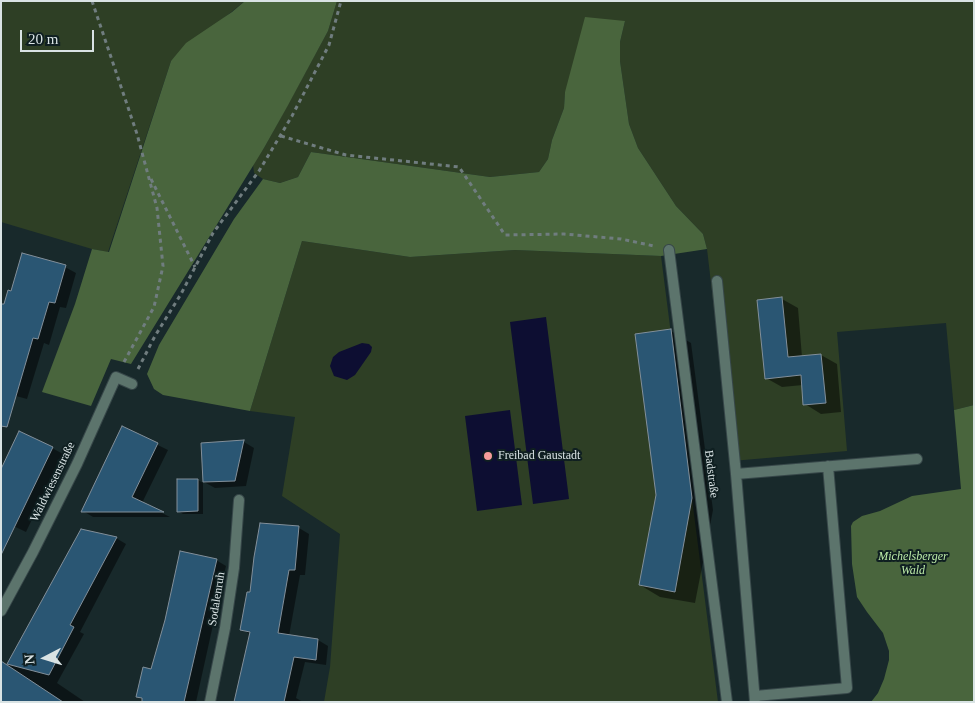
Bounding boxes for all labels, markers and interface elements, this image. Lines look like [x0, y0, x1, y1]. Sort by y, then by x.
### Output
scale bar [22, 20, 96, 52]
text: 20 m [28, 31, 58, 47]
street label: Waldwiesenstraße [27, 440, 79, 524]
place label: Freibad Gaustadt [498, 449, 580, 463]
street label: Badstraße [701, 449, 721, 499]
marker: Freibad Gaustadt [482, 450, 494, 462]
park label: Michelsberger Wald [878, 550, 948, 578]
street label: Sodalenruh [206, 571, 228, 627]
north arrow [20, 633, 70, 683]
text: N [22, 654, 37, 665]

